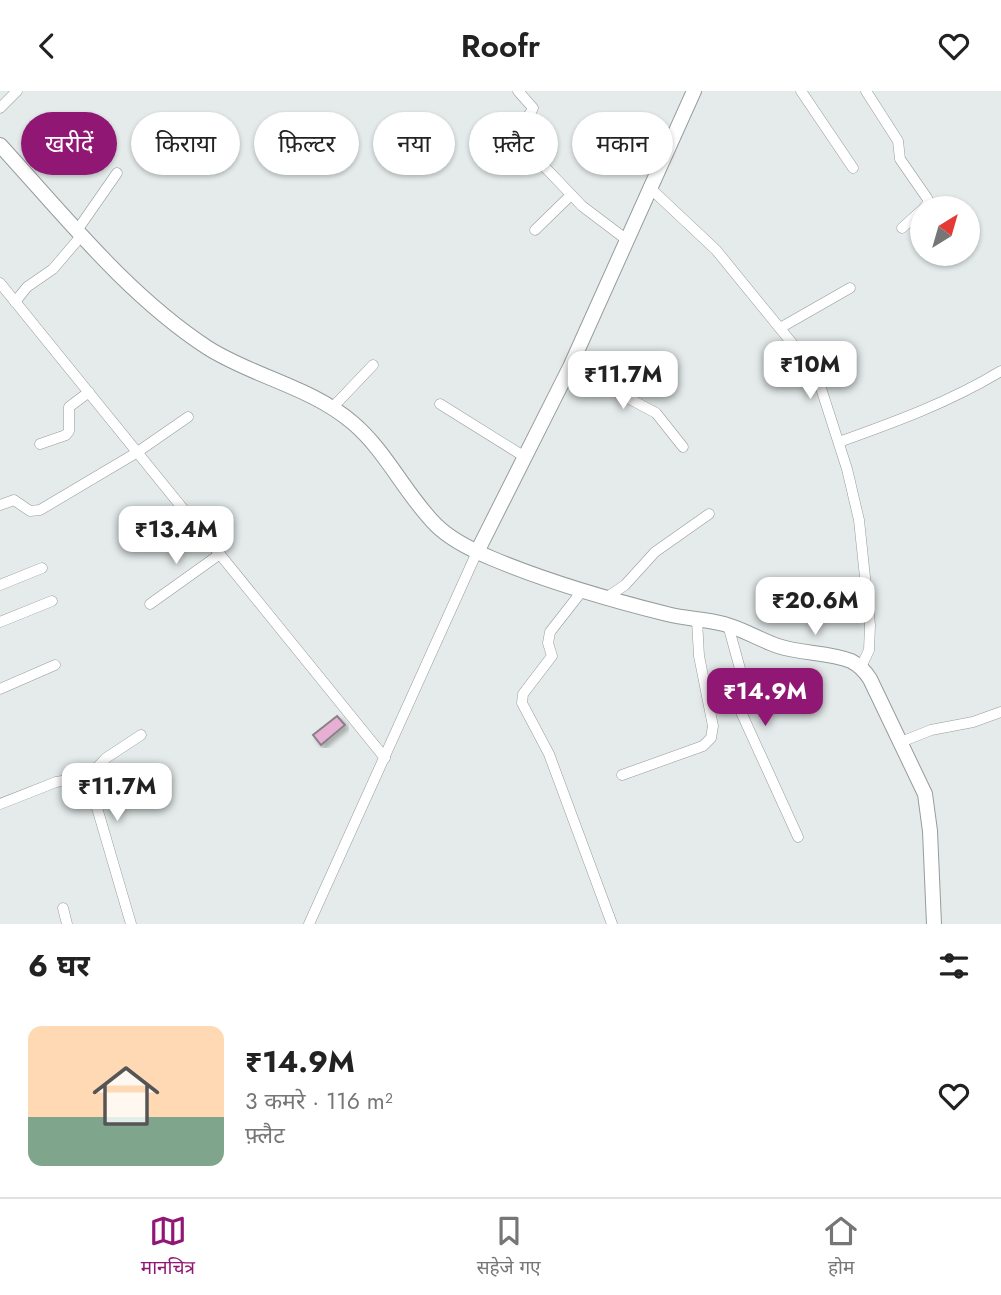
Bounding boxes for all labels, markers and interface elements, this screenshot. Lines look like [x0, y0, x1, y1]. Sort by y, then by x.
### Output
text: Roofr [461, 23, 540, 69]
icon: back [28, 27, 66, 65]
icon: heart [935, 27, 973, 65]
chip: खरीदें [21, 112, 117, 175]
chip: किराया [131, 112, 240, 175]
chip: फ़िल्टर [254, 112, 359, 175]
chip: नया [373, 112, 455, 175]
chip: फ़्लैट [469, 112, 558, 175]
chip: मकान [572, 112, 673, 175]
north arrow [910, 196, 980, 266]
map controls [910, 196, 980, 266]
pin: ₹10M [769, 341, 851, 401]
text: ₹10M [780, 347, 840, 381]
pin: ₹11.7M [566, 351, 680, 411]
text: ₹11.7M [584, 357, 662, 391]
pin: ₹13.4M [119, 507, 233, 566]
text: ₹13.4M [135, 512, 217, 546]
pin: ₹20.6M [758, 577, 872, 637]
text: ₹20.6M [772, 583, 858, 617]
pin: ₹14.9M [708, 669, 822, 728]
text: ₹14.9M [723, 674, 807, 708]
pin: ₹11.7M [60, 763, 174, 823]
text: ₹11.7M [78, 769, 156, 803]
text: 6 घर [28, 944, 90, 987]
icon: filters [935, 947, 973, 985]
text: ₹14.9M [245, 1040, 355, 1083]
icon: home [84, 1054, 168, 1138]
icon: heart [935, 1077, 973, 1115]
text: 3 कमरे · 116 m² [245, 1084, 393, 1118]
text: फ़्लैट [245, 1118, 285, 1152]
tab: मानचित्र [141, 1212, 195, 1282]
tab: सहेजे गए [477, 1212, 541, 1282]
tab: होम [822, 1212, 860, 1282]

